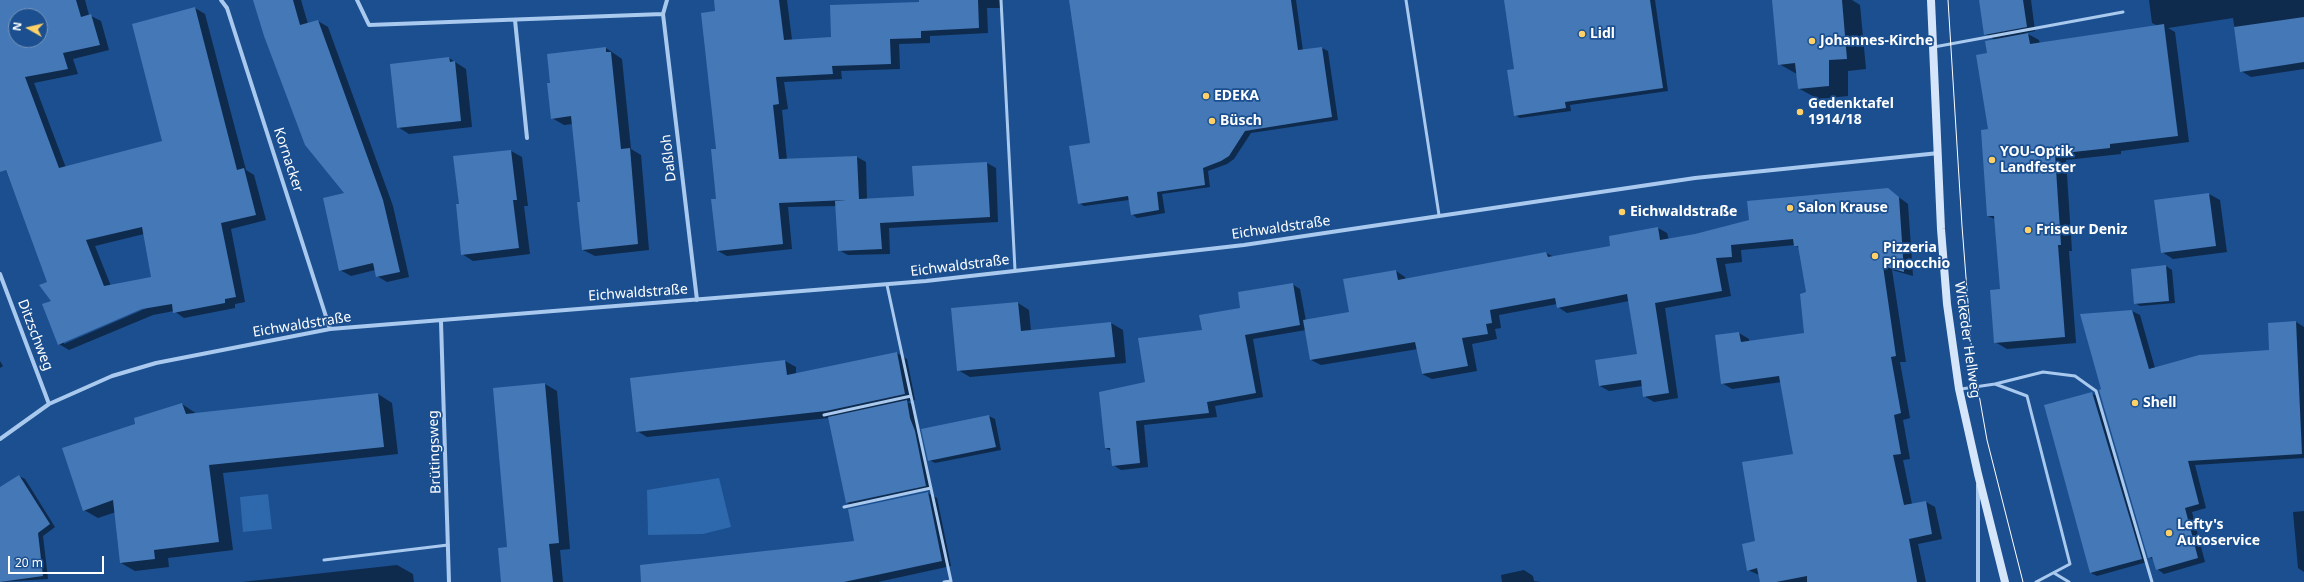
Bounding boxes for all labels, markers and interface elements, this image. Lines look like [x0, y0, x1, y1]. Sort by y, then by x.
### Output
north arrow [8, 8, 48, 48]
text: N [9, 21, 25, 32]
place label: Lidl [1590, 26, 1615, 42]
marker: Lidl [1577, 29, 1587, 39]
place label: Johannes-Kirche [1820, 33, 1933, 49]
marker: Johannes-Kirche [1807, 36, 1817, 46]
place label: EDEKA [1214, 88, 1259, 104]
marker: EDEKA [1201, 91, 1211, 101]
place label: Gedenktafel 1914/18 [1808, 96, 1894, 128]
marker: Gedenktafel 1914/18 [1795, 107, 1805, 117]
place label: Büsch [1220, 113, 1262, 129]
marker: Büsch [1207, 116, 1217, 126]
street label: Kornacker [270, 125, 306, 195]
street label: Daßloh [658, 133, 680, 183]
place label: YOU-Optik Landfester [2000, 144, 2076, 176]
marker: YOU-Optik Landfester [1987, 155, 1997, 165]
place label: Salon Krause [1798, 200, 1888, 216]
marker: Salon Krause [1785, 203, 1795, 213]
place label: Eichwaldstraße [1630, 204, 1737, 220]
marker: Eichwaldstraße [1617, 207, 1627, 217]
street label: Eichwaldstraße [1230, 213, 1332, 243]
place label: Friseur Deniz [2036, 222, 2127, 238]
marker: Friseur Deniz [2023, 225, 2033, 235]
place label: Pizzeria Pinocchio [1883, 240, 1950, 272]
marker: Pizzeria Pinocchio [1870, 251, 1880, 261]
street label: Eichwaldstraße [910, 252, 1010, 280]
street label: Eichwaldstraße [588, 281, 688, 305]
street label: Wickeder Hellweg [1950, 281, 1984, 399]
street label: Ditzschweg [14, 297, 56, 373]
street label: Eichwaldstraße [251, 309, 353, 341]
place label: Shell [2143, 395, 2177, 411]
marker: Shell [2130, 398, 2140, 408]
street label: Brütingsweg [425, 410, 445, 494]
place label: Lefty's Autoservice [2177, 517, 2260, 550]
marker: Lefty's Autoservice [2164, 528, 2174, 538]
scale bar [10, 548, 106, 574]
text: 20 m [15, 554, 43, 571]

